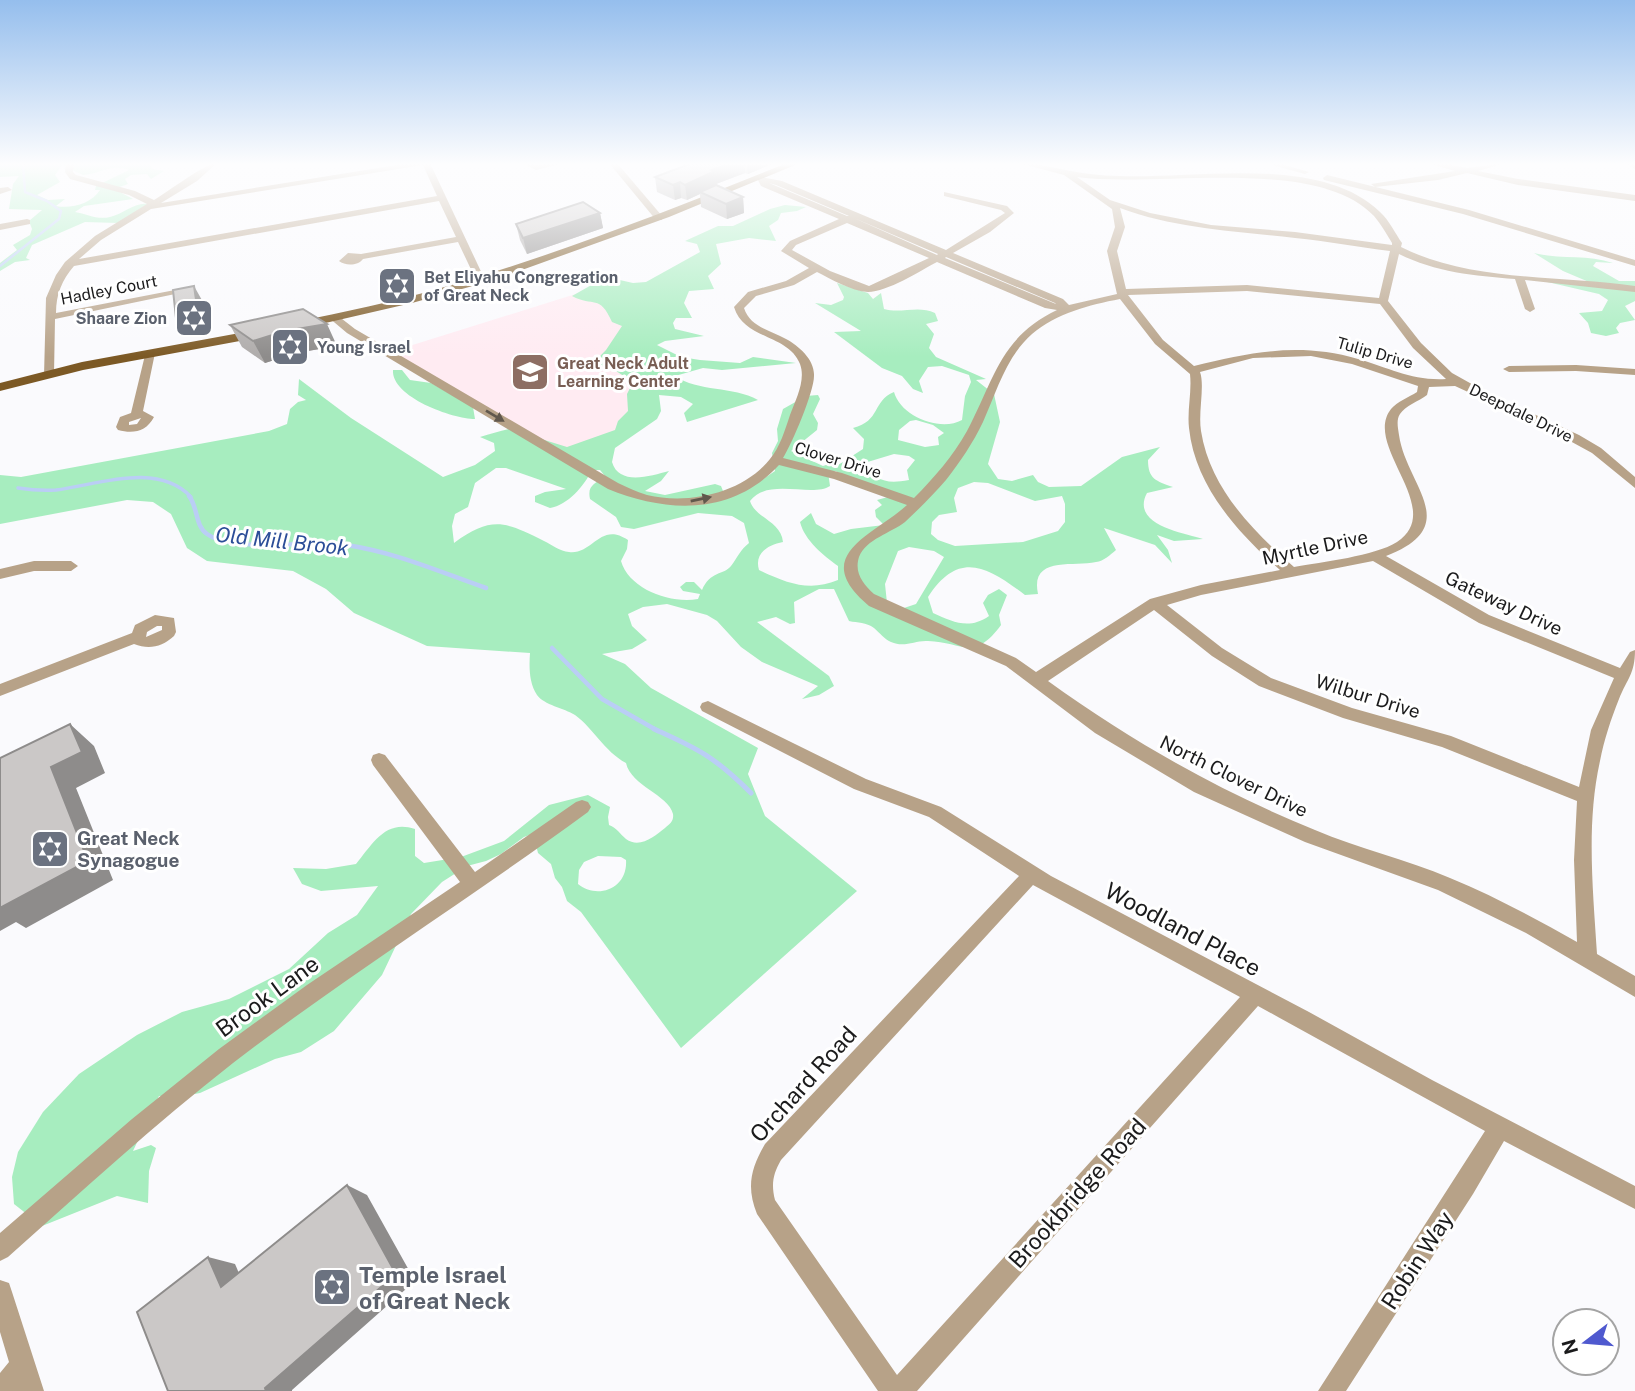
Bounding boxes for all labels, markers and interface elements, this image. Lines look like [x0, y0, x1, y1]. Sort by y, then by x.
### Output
synagogue icon: Bet Eliyahu Congregation of Great Neck [376, 265, 418, 307]
place label: Bet Eliyahu Congregation of Great Neck [424, 268, 618, 305]
street label: Hadley Court [59, 271, 159, 309]
synagogue icon: Shaare Zion [173, 297, 215, 339]
place label: Shaare Zion [76, 309, 167, 328]
synagogue icon: Young Israel [269, 326, 311, 368]
street label: Tulip Drive [1335, 333, 1415, 373]
place label: Young Israel [317, 338, 411, 357]
school or university icon: Great Neck Adult Learning Center [509, 351, 551, 393]
place label: Great Neck Adult Learning Center [557, 354, 689, 391]
street label: Deepdale Drive [1466, 380, 1576, 446]
one-way arrow [486, 410, 505, 423]
street label: Clover Drive [792, 438, 884, 482]
one-way arrow [690, 494, 712, 505]
water label: Old Mill Brook [214, 522, 350, 560]
street label: Myrtle Drive [1260, 525, 1370, 569]
street label: Gateway Drive [1442, 566, 1566, 640]
street label: Wilbur Drive [1313, 670, 1423, 722]
street label: North Clover Drive [1157, 731, 1311, 821]
place label: Great Neck Synagogue [77, 827, 180, 871]
synagogue icon: Great Neck Synagogue [29, 828, 71, 870]
street label: Woodland Place [1100, 877, 1266, 981]
street label: Brook Lane [210, 950, 324, 1042]
street label: Orchard Road [744, 1021, 862, 1147]
street label: Brookbridge Road [1003, 1113, 1151, 1273]
street label: Robin Way [1375, 1206, 1459, 1314]
place label: Temple Israel of Great Neck [359, 1261, 510, 1314]
synagogue icon: Temple Israel of Great Neck [311, 1266, 353, 1308]
north arrow [1551, 1307, 1621, 1377]
text: N [1557, 1337, 1582, 1357]

